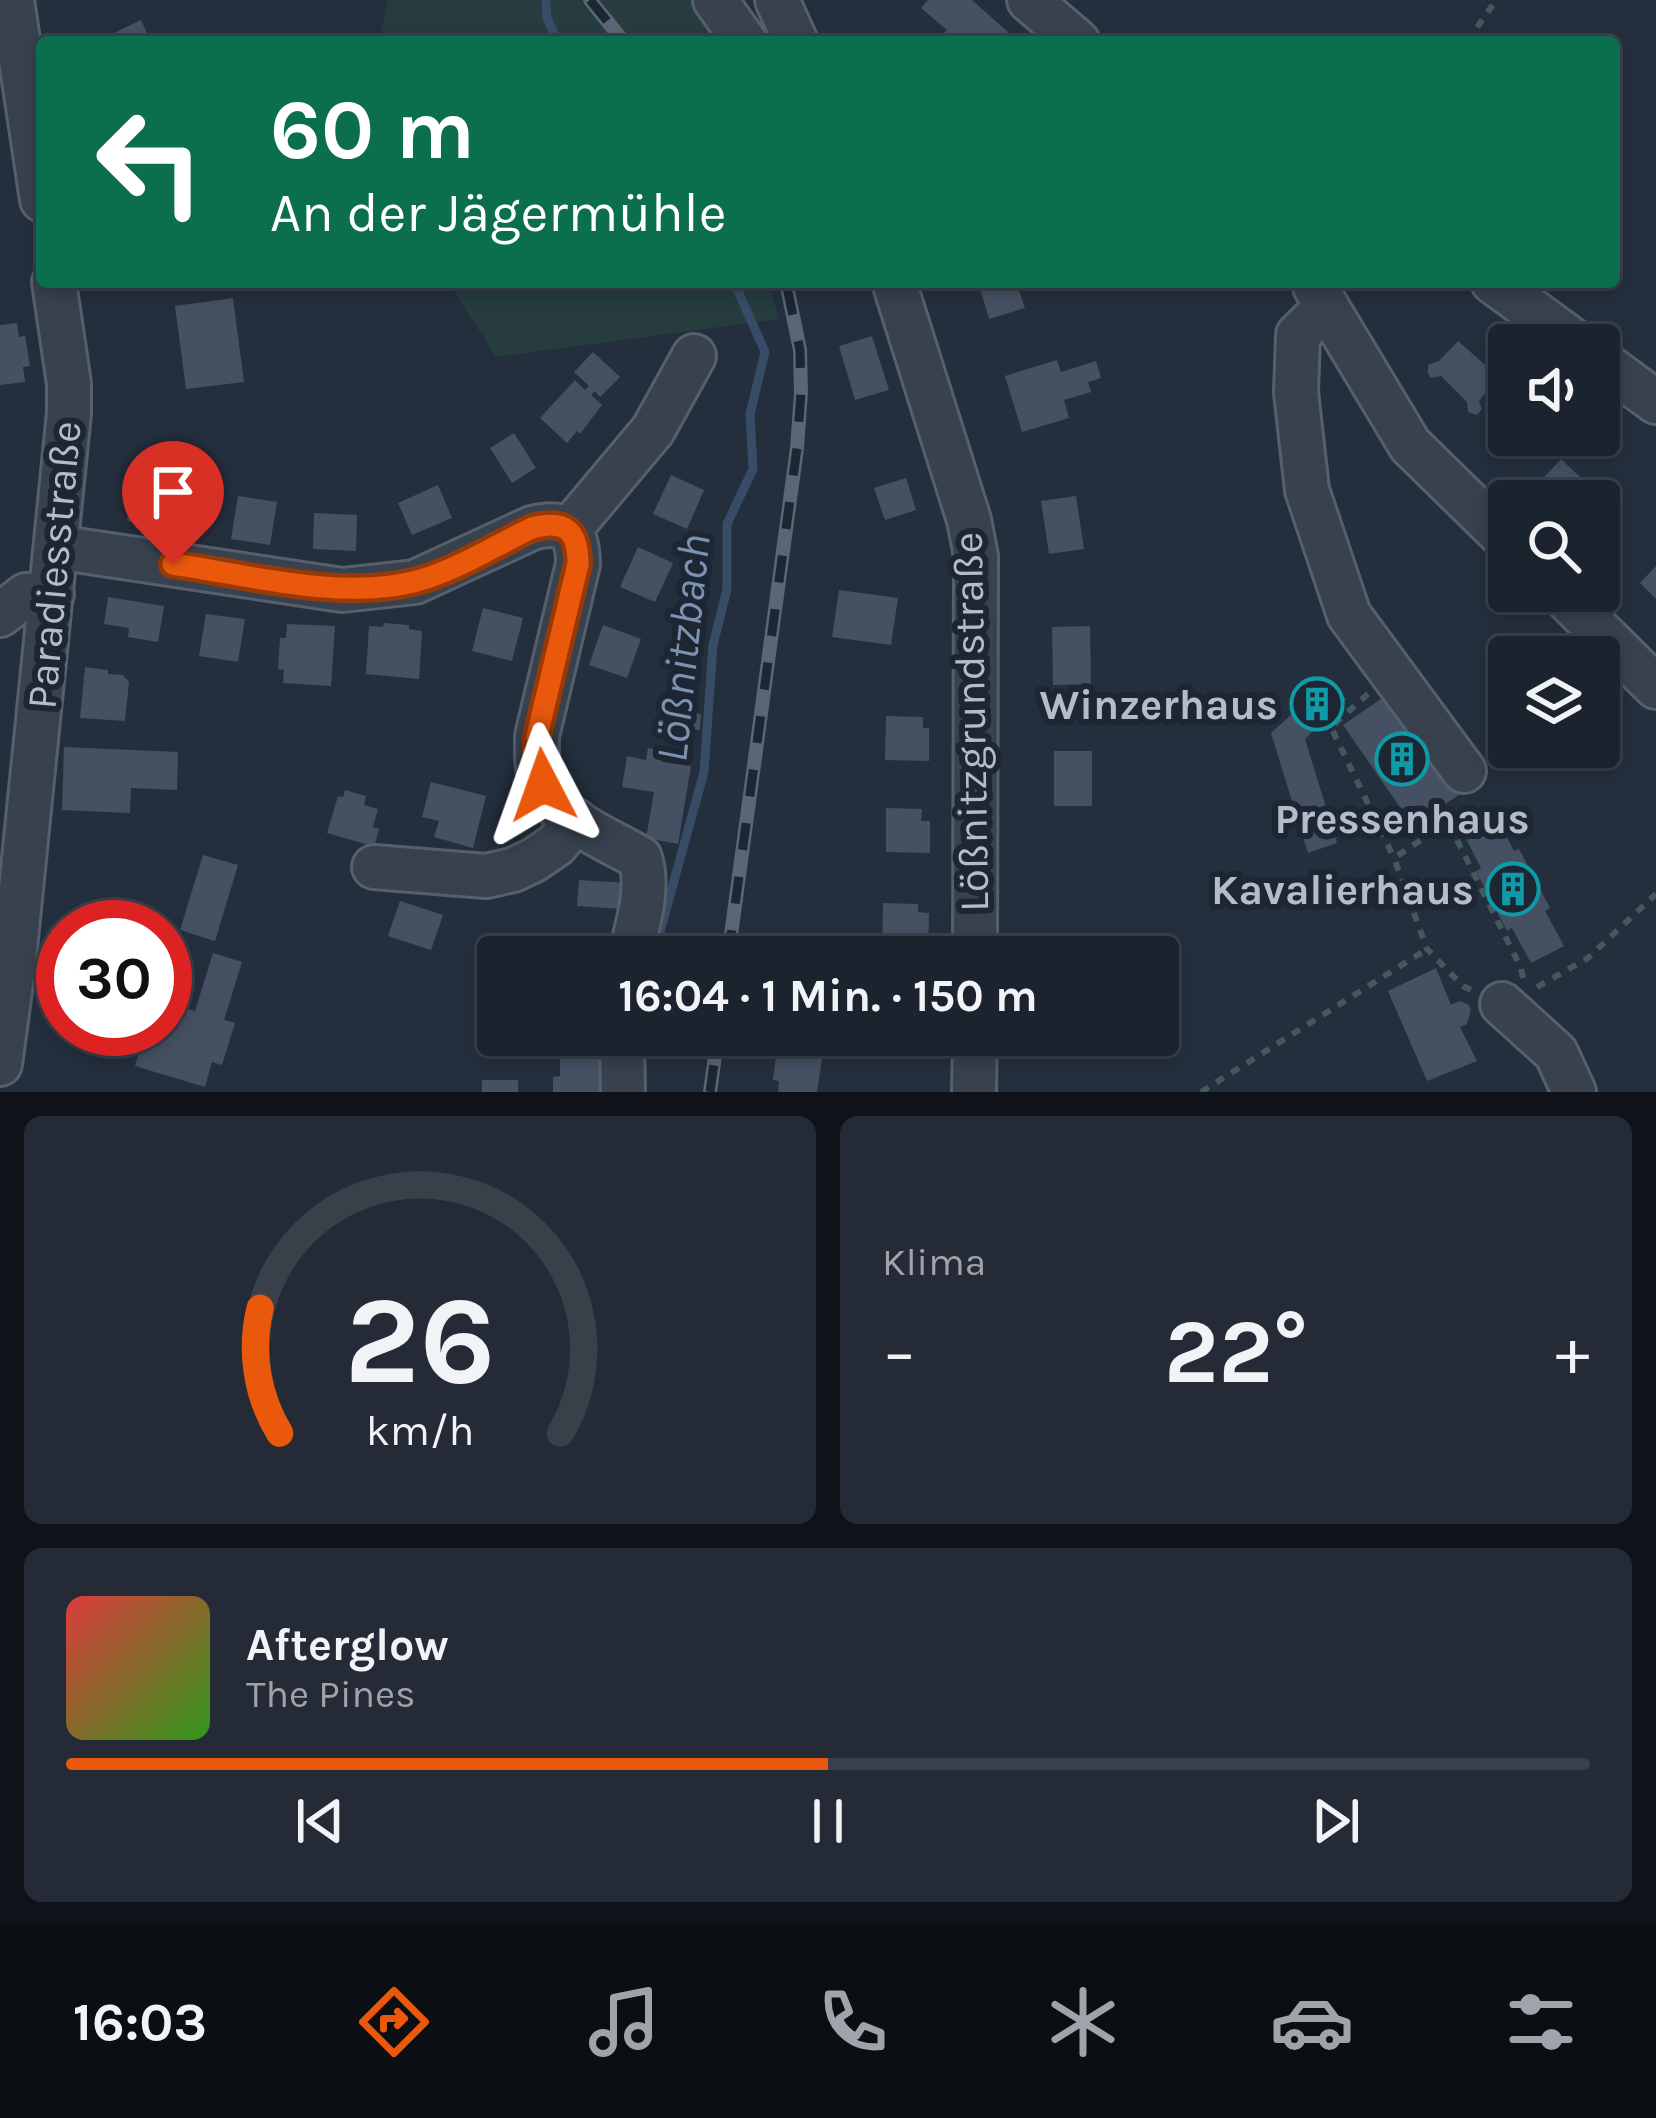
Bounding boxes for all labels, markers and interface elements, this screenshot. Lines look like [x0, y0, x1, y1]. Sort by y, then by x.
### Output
text: 60 m [270, 81, 475, 179]
icon: left [72, 84, 228, 240]
text: An der Jägermühle [270, 181, 726, 245]
map controls [1488, 324, 1620, 768]
button: sound [1488, 324, 1620, 456]
street label: Paradiesstraße [16, 419, 92, 711]
pin [122, 441, 224, 564]
icon: arrive [140, 459, 206, 525]
button: search [1488, 480, 1620, 612]
water label: Lößnitzbach [645, 532, 721, 765]
street label: Lößnitzgrundstraße [943, 532, 999, 912]
button: layers [1488, 636, 1620, 768]
building icon: Winzerhaus [1289, 676, 1345, 732]
place label: Winzerhaus [1040, 680, 1278, 730]
position arrow [480, 722, 606, 848]
building icon: Pressenhaus [1374, 731, 1430, 787]
place label: Pressenhaus [1274, 794, 1530, 844]
building icon: Kavalierhaus [1485, 861, 1541, 917]
place label: Kavalierhaus [1211, 865, 1474, 915]
speed limit sign: 30 [36, 900, 192, 1056]
text: 16:04 · 1 Min. · 150 m [618, 970, 1038, 1022]
text: Klima [882, 1239, 986, 1285]
text: 26 [344, 1268, 496, 1413]
text: 22° [1164, 1299, 1308, 1405]
text: − [882, 1313, 917, 1391]
text: + [1555, 1313, 1590, 1391]
text: km/h [366, 1406, 474, 1456]
text: Afterglow [246, 1619, 449, 1671]
text: The Pines [246, 1671, 416, 1717]
icon: previous [287, 1788, 353, 1854]
icon: pause [795, 1788, 861, 1854]
icon: next [1303, 1788, 1369, 1854]
icon: directions [352, 1980, 436, 2064]
icon: music [582, 1980, 666, 2064]
icon: phone [811, 1980, 895, 2064]
icon: climate [1041, 1980, 1125, 2064]
icon: car [1270, 1980, 1354, 2064]
icon: filters [1499, 1980, 1583, 2064]
text: 16:03 [73, 1990, 207, 2054]

